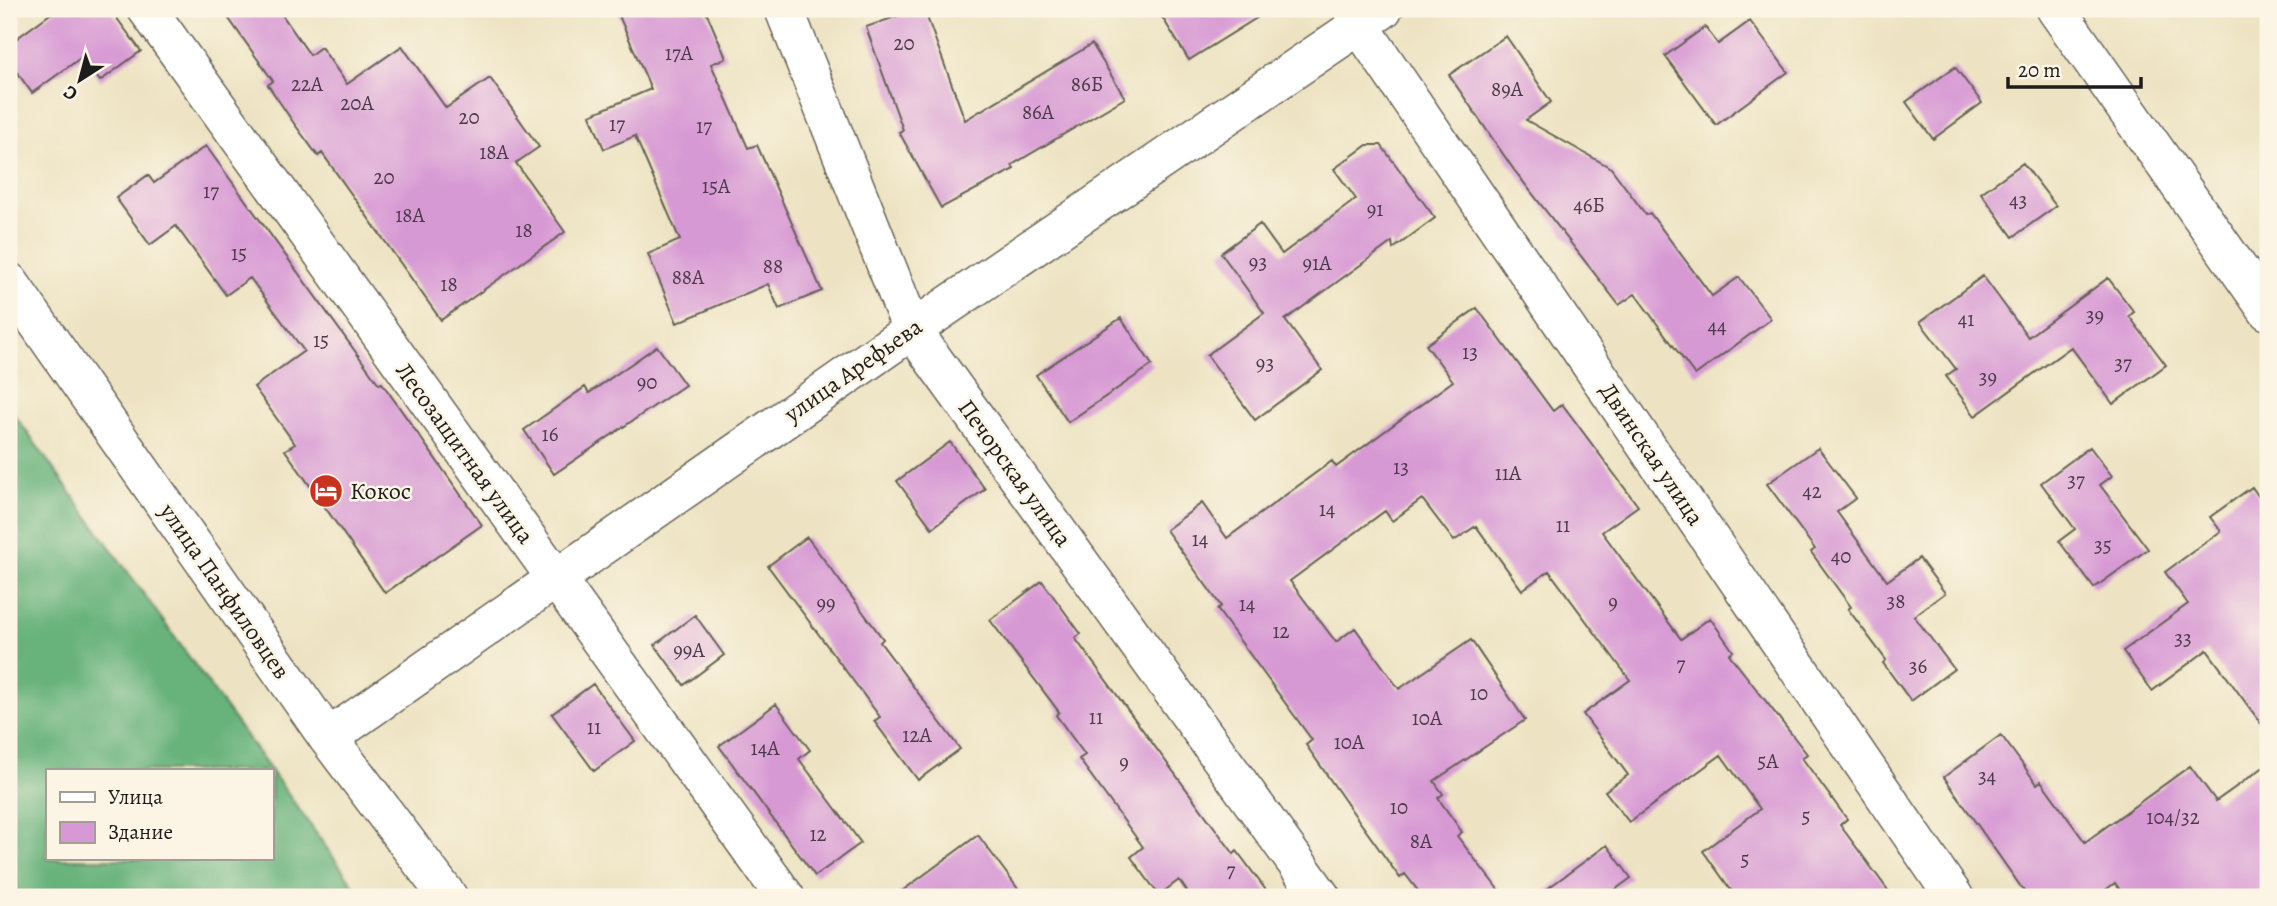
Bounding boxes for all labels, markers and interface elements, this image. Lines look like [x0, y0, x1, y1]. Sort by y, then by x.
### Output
house number: 20 [893, 29, 915, 57]
house number: 17А [665, 39, 694, 67]
north arrow [46, 46, 116, 116]
scale bar [2008, 46, 2140, 90]
text: 20 m [2018, 56, 2061, 84]
house number: 22А [291, 70, 324, 98]
house number: 86Б [1071, 70, 1103, 98]
house number: 89А [1491, 75, 1524, 103]
text: С [58, 79, 83, 107]
house number: 20А [340, 89, 374, 117]
house number: 86А [1022, 98, 1055, 126]
house number: 20 [458, 103, 480, 131]
house number: 17 [609, 110, 625, 138]
house number: 17 [696, 112, 712, 140]
house number: 18А [479, 138, 510, 166]
house number: 20 [373, 163, 395, 191]
house number: 15А [702, 172, 731, 200]
house number: 17 [203, 177, 219, 205]
house number: 43 [2009, 186, 2027, 214]
house number: 46Б [1573, 191, 1605, 219]
house number: 91 [1367, 195, 1383, 223]
house number: 18А [395, 201, 426, 229]
house number: 18 [515, 216, 533, 244]
house number: 15 [231, 239, 247, 267]
house number: 93 [1249, 248, 1267, 276]
house number: 91А [1302, 249, 1332, 277]
house number: 88 [763, 252, 783, 280]
house number: 88А [672, 263, 705, 291]
house number: 18 [440, 270, 458, 298]
house number: 39 [2086, 301, 2104, 329]
house number: 41 [1958, 305, 1974, 333]
street label: улица Арефьева [777, 311, 928, 430]
house number: 44 [1707, 312, 1727, 340]
house number: 15 [313, 326, 329, 354]
house number: 13 [1462, 338, 1478, 366]
house number: 93 [1256, 349, 1274, 377]
house number: 37 [2114, 349, 2132, 377]
street label: Лесозащитная улица [388, 356, 542, 550]
house number: 39 [1979, 363, 1997, 391]
house number: 90 [637, 368, 657, 396]
street label: Двинская улица [1592, 376, 1712, 532]
street label: Печорская улица [951, 393, 1079, 553]
house number: 16 [542, 420, 559, 448]
house number: 13 [1393, 453, 1409, 481]
house number: 11А [1495, 459, 1522, 487]
house number: 37 [2067, 466, 2085, 494]
hotel icon: Кокос [307, 472, 345, 510]
place label: Кокос [350, 475, 411, 507]
house number: 42 [1802, 477, 1822, 505]
house number: 14 [1319, 495, 1335, 523]
street label: улица Панфиловцев [152, 496, 298, 685]
house number: 11 [1556, 511, 1570, 539]
house number: 14 [1192, 525, 1208, 553]
house number: 35 [2094, 531, 2112, 559]
house number: 40 [1831, 542, 1851, 570]
house number: 38 [1887, 587, 1905, 615]
house number: 9 [1608, 588, 1618, 616]
house number: 99 [816, 589, 836, 617]
house number: 14 [1239, 590, 1255, 618]
house number: 12 [1272, 617, 1290, 645]
house number: 33 [2174, 624, 2192, 652]
house number: 99А [673, 636, 705, 664]
house number: 7 [1677, 650, 1686, 678]
house number: 36 [1909, 652, 1928, 680]
house number: 10 [1470, 679, 1488, 707]
house number: 11 [1089, 703, 1103, 731]
house number: 10А [1412, 704, 1443, 732]
house number: 11 [587, 713, 601, 741]
house number: 12А [902, 721, 932, 749]
house number: 10А [1334, 728, 1365, 756]
house number: 14А [751, 734, 780, 762]
house number: 5А [1757, 747, 1779, 775]
house number: 9 [1119, 748, 1129, 776]
house number: 34 [1978, 762, 1996, 790]
legend [46, 769, 273, 860]
text: Улица [108, 783, 163, 811]
house number: 10 [1390, 793, 1408, 821]
house number: 5 [1801, 802, 1811, 830]
house number: 104/32 [2146, 803, 2200, 831]
text: Здание [108, 818, 173, 846]
house number: 12 [809, 820, 827, 848]
house number: 8А [1410, 827, 1433, 855]
house number: 5 [1740, 845, 1750, 873]
house number: 7 [1227, 856, 1236, 884]

